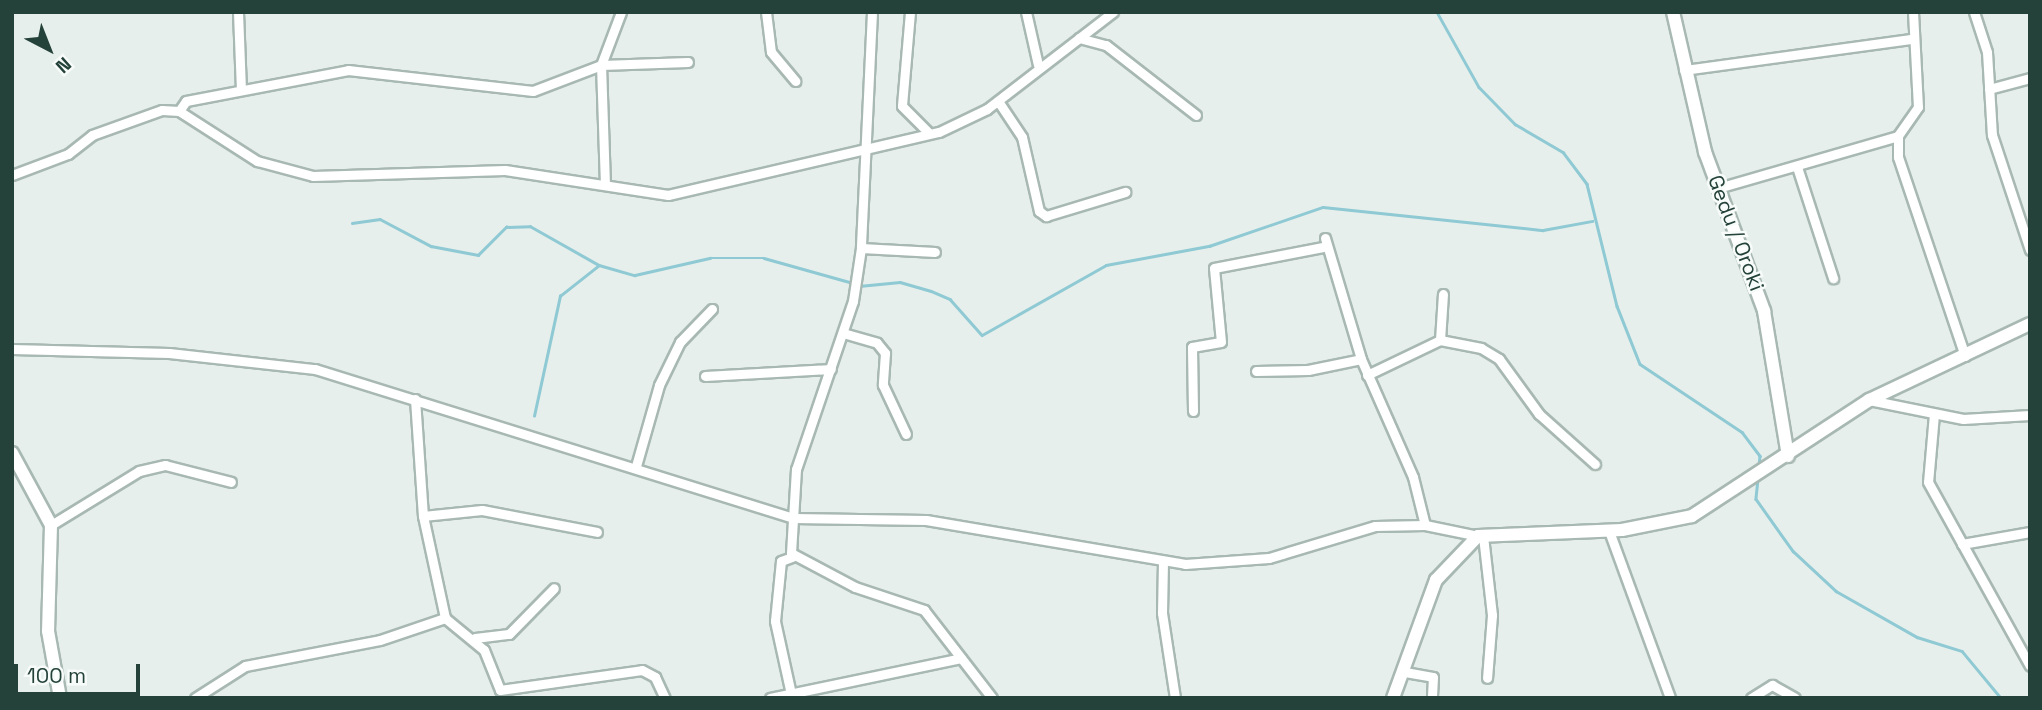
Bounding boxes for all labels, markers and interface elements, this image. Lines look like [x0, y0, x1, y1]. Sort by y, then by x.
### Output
north arrow [14, 14, 84, 84]
text: N [50, 51, 76, 79]
street label: Gedu / Oroki [1702, 171, 1770, 295]
scale bar [18, 650, 144, 694]
text: 100 m [27, 662, 86, 689]

